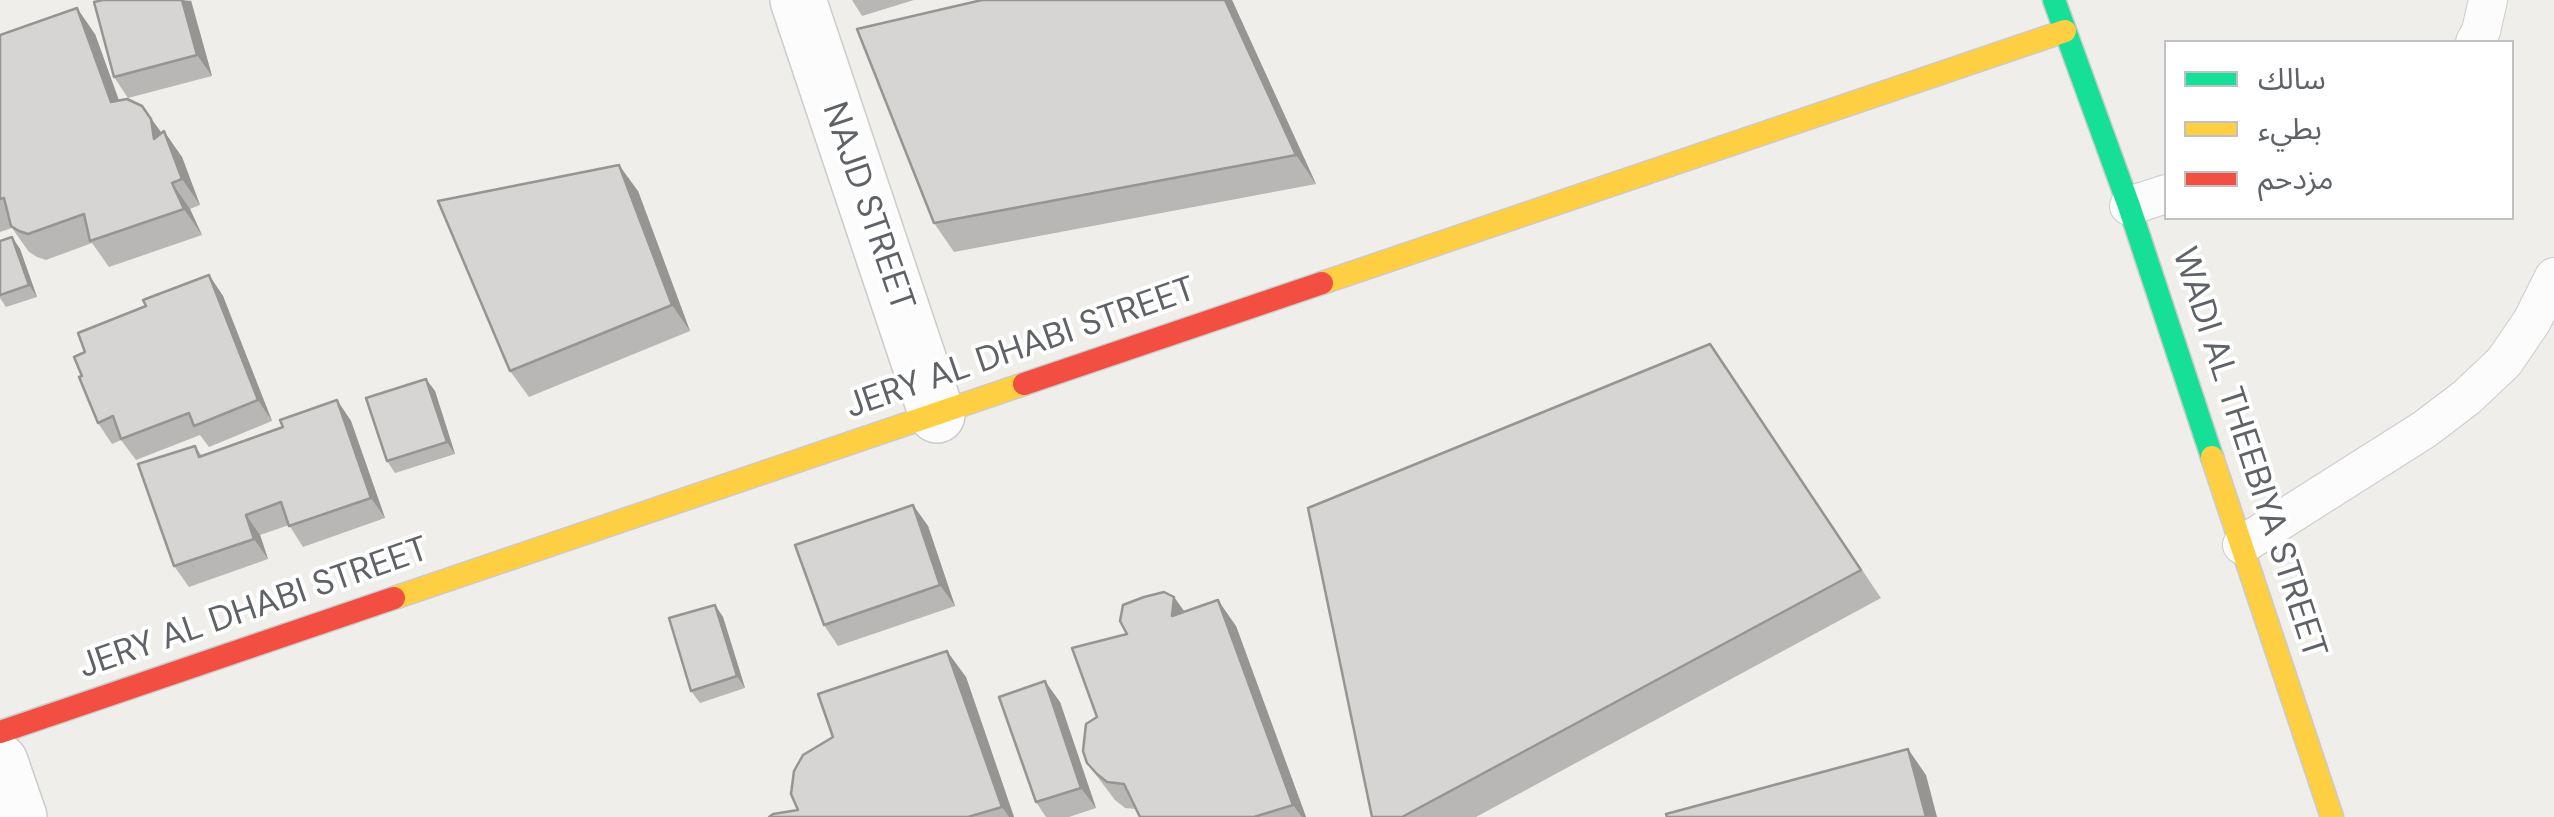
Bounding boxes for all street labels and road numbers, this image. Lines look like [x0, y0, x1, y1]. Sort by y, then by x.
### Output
street label: NAJD STREET [812, 97, 922, 317]
street label: WADI AL THEEBIYA STREET [2162, 242, 2334, 664]
street label: JERY AL DHABI STREET [841, 269, 1201, 429]
street label: JERY AL DHABI STREET [74, 529, 434, 689]

